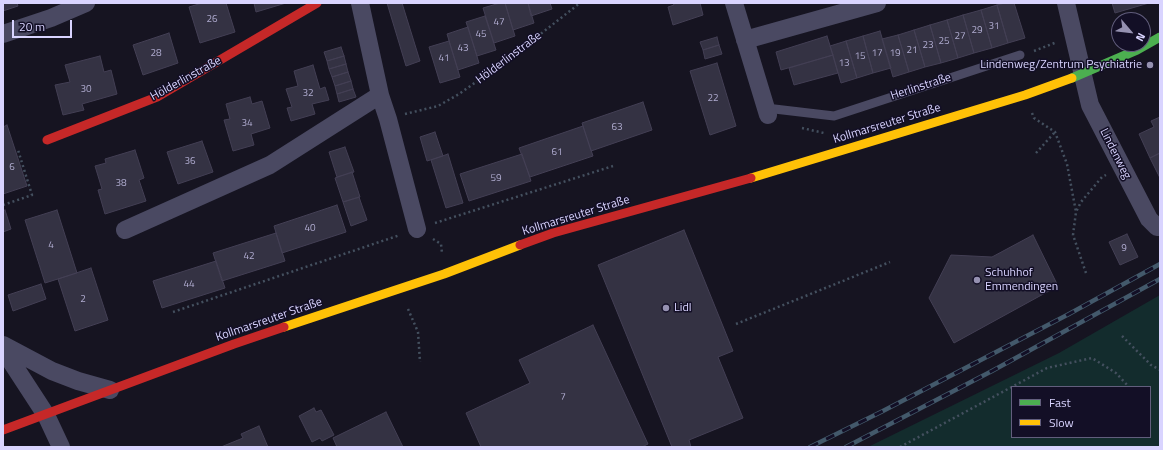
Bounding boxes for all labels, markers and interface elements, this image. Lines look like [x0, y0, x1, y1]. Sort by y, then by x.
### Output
scale bar [14, 12, 74, 38]
north arrow [1111, 12, 1151, 52]
house number: 26 [206, 14, 218, 26]
text: 20 m [19, 17, 45, 36]
house number: 47 [493, 17, 505, 29]
house number: 31 [988, 21, 1000, 33]
house number: 29 [971, 25, 983, 37]
street label: Hölderlinstraße [473, 29, 545, 87]
house number: 45 [475, 29, 487, 41]
text: N [1132, 30, 1150, 44]
house number: 27 [954, 31, 966, 43]
house number: 25 [938, 36, 950, 48]
house number: 23 [922, 40, 934, 52]
house number: 43 [457, 43, 469, 55]
house number: 21 [906, 45, 918, 57]
house number: 28 [150, 48, 162, 60]
house number: 17 [871, 48, 883, 60]
house number: 19 [889, 48, 901, 60]
house number: 15 [854, 51, 866, 63]
house number: 41 [438, 53, 450, 65]
street label: Hölderlinstraße [148, 54, 224, 104]
house number: 13 [838, 58, 850, 70]
place label: Lindenweg/Zentrum Psychiatrie [980, 58, 1142, 72]
marker: Lindenweg/Zentrum Psychiatrie [1145, 60, 1155, 70]
street label: Herlinstraße [889, 70, 953, 104]
house number: 30 [80, 84, 92, 96]
house number: 32 [302, 88, 314, 100]
house number: 22 [707, 93, 719, 105]
street label: Kollmarsreuter Straße [832, 101, 942, 147]
house number: 34 [241, 118, 253, 130]
house number: 63 [611, 122, 623, 134]
street label: Lindenweg [1096, 126, 1134, 182]
house number: 61 [551, 147, 563, 159]
house number: 36 [184, 156, 196, 168]
house number: 6 [9, 162, 15, 174]
house number: 59 [490, 173, 502, 185]
house number: 38 [115, 178, 127, 190]
street label: Kollmarsreuter Straße [521, 193, 631, 239]
house number: 40 [304, 223, 316, 235]
house number: 4 [48, 240, 54, 252]
house number: 9 [1121, 243, 1127, 255]
house number: 42 [243, 251, 255, 263]
place label: Schuhhof Emmendingen [985, 266, 1058, 294]
marker: Schuhhof Emmendingen [972, 275, 982, 285]
house number: 44 [183, 279, 195, 291]
house number: 2 [80, 294, 86, 306]
street label: Kollmarsreuter Straße [214, 295, 324, 345]
place label: Lidl [674, 301, 691, 315]
marker: Lidl [661, 303, 671, 313]
legend [1011, 386, 1151, 438]
house number: 7 [560, 392, 566, 404]
text: Fast [1049, 393, 1071, 412]
text: Slow [1049, 413, 1074, 432]

